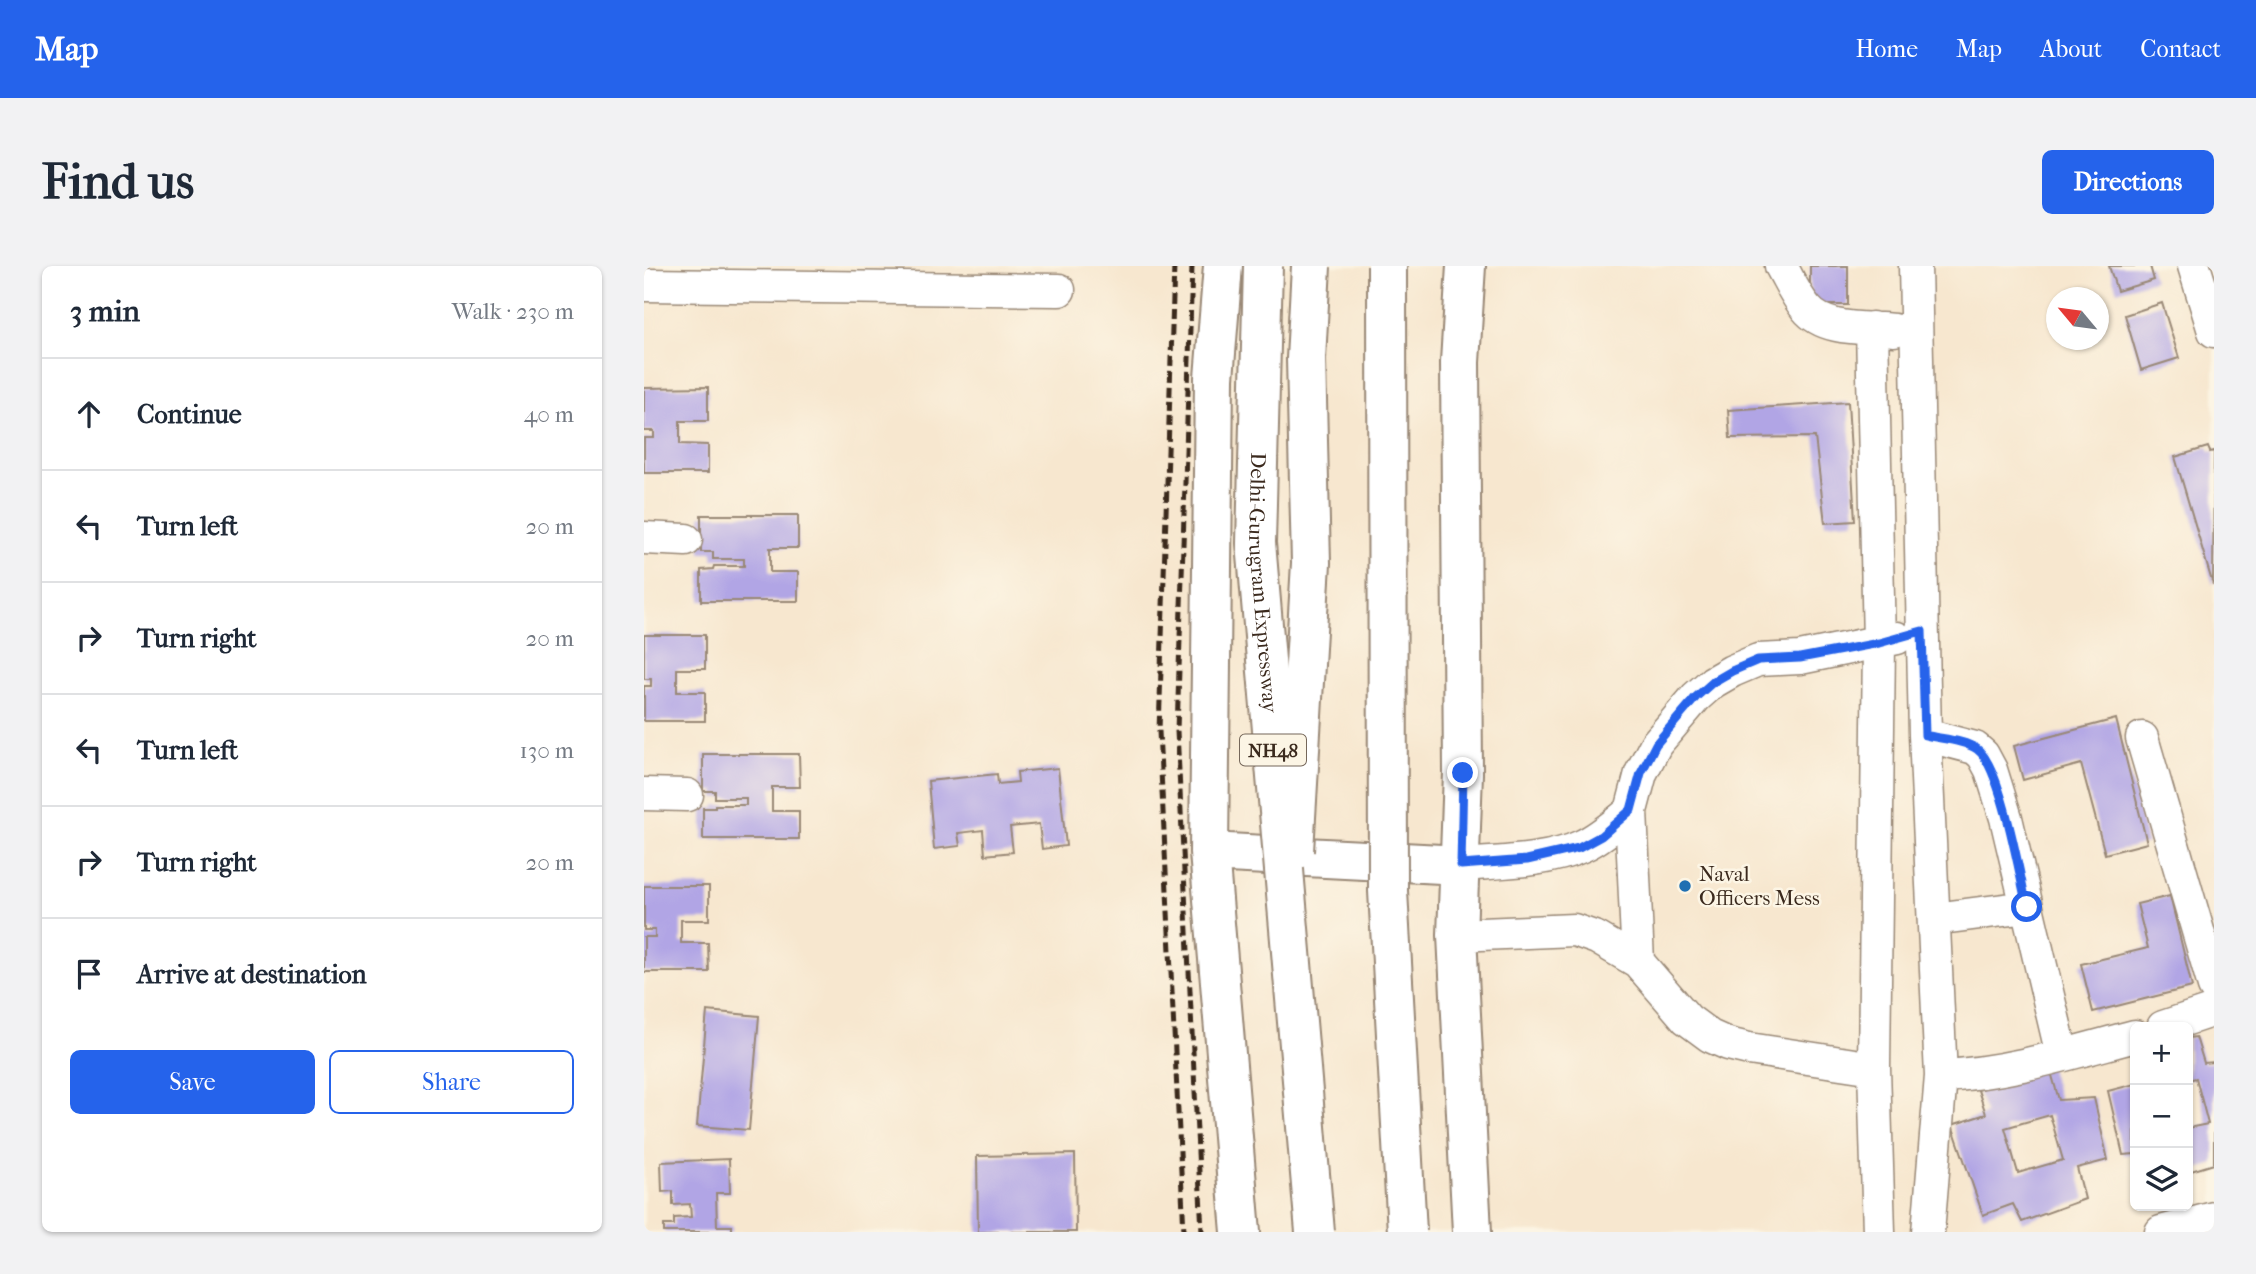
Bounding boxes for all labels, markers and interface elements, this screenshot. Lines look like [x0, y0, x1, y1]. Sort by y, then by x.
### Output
text: Map [35, 30, 98, 69]
text: Home [1856, 35, 1918, 63]
text: Map [1956, 35, 2002, 63]
text: About [2040, 35, 2102, 63]
text: Contact [2140, 35, 2221, 63]
button: Directions [2042, 150, 2214, 214]
text: Find us [42, 153, 194, 211]
north arrow [2046, 287, 2109, 350]
text: 3 min [70, 294, 140, 329]
text: Walk · 230 m [452, 298, 574, 325]
icon: ahead [70, 395, 108, 433]
text: Continue [137, 399, 242, 430]
text: 40 m [524, 401, 574, 428]
street label: Delhi-Gurugram Expressway [1244, 452, 1283, 715]
icon: left [70, 507, 108, 545]
text: Turn left [137, 511, 238, 542]
text: 20 m [525, 513, 574, 540]
icon: right [70, 619, 108, 657]
text: Turn right [137, 623, 257, 654]
text: 20 m [525, 625, 574, 652]
icon: left [70, 731, 108, 769]
road number: NH48 [1240, 734, 1306, 765]
text: Turn left [137, 735, 238, 766]
text: 130 m [520, 737, 574, 764]
route end [1447, 757, 1478, 788]
icon: right [70, 843, 108, 881]
text: Turn right [137, 847, 257, 878]
text: 20 m [525, 849, 574, 876]
place label: Naval Officers Mess [1699, 862, 1820, 910]
marker: Naval Officers Mess [1677, 878, 1693, 894]
route start [2011, 891, 2042, 922]
icon: arrive [70, 955, 108, 993]
text: Arrive at destination [137, 959, 367, 990]
map controls [2130, 1022, 2193, 1211]
button: + [2130, 1022, 2193, 1085]
button: Save [70, 1050, 315, 1114]
button: Share [329, 1050, 574, 1114]
button: − [2130, 1085, 2193, 1148]
button: layers [2130, 1148, 2193, 1211]

